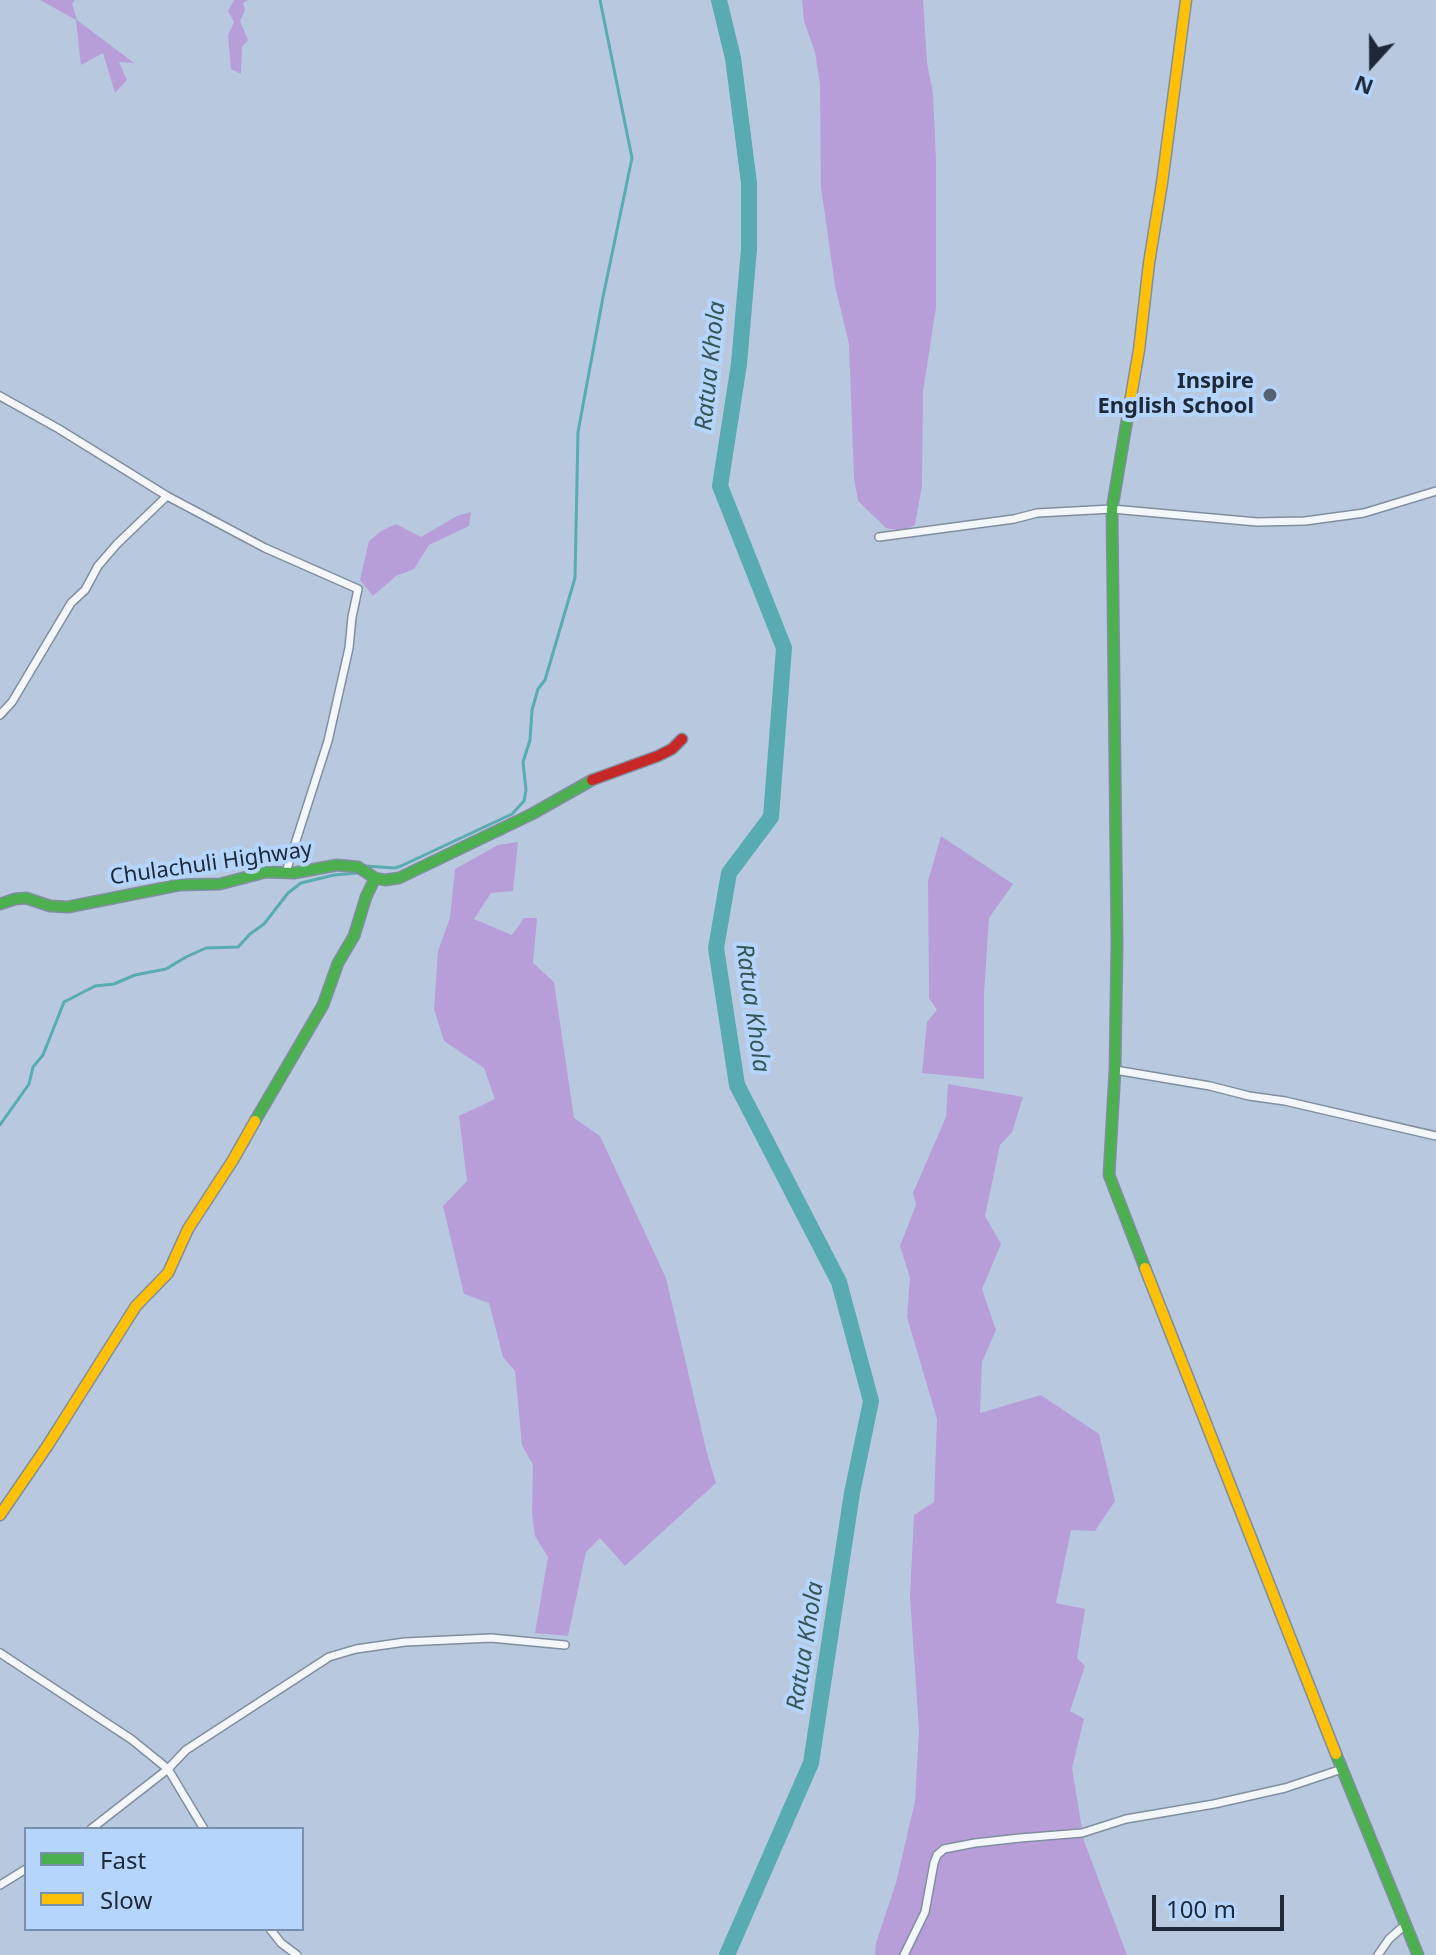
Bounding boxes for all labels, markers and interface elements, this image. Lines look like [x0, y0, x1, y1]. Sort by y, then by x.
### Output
north arrow [1332, 24, 1412, 104]
text: N [1350, 69, 1377, 104]
water label: Ratua Khola [690, 300, 732, 432]
place label: Inspire English School [1097, 369, 1254, 420]
marker: Inspire English School [1261, 386, 1279, 404]
street label: Chulachuli Highway [108, 837, 314, 891]
water label: Ratua Khola [729, 942, 775, 1074]
water label: Ratua Khola [782, 1580, 830, 1712]
legend [24, 1827, 304, 1931]
text: Fast [100, 1843, 146, 1876]
scale bar [1156, 1879, 1288, 1929]
text: Slow [100, 1883, 152, 1916]
text: 100 m [1166, 1892, 1236, 1925]

